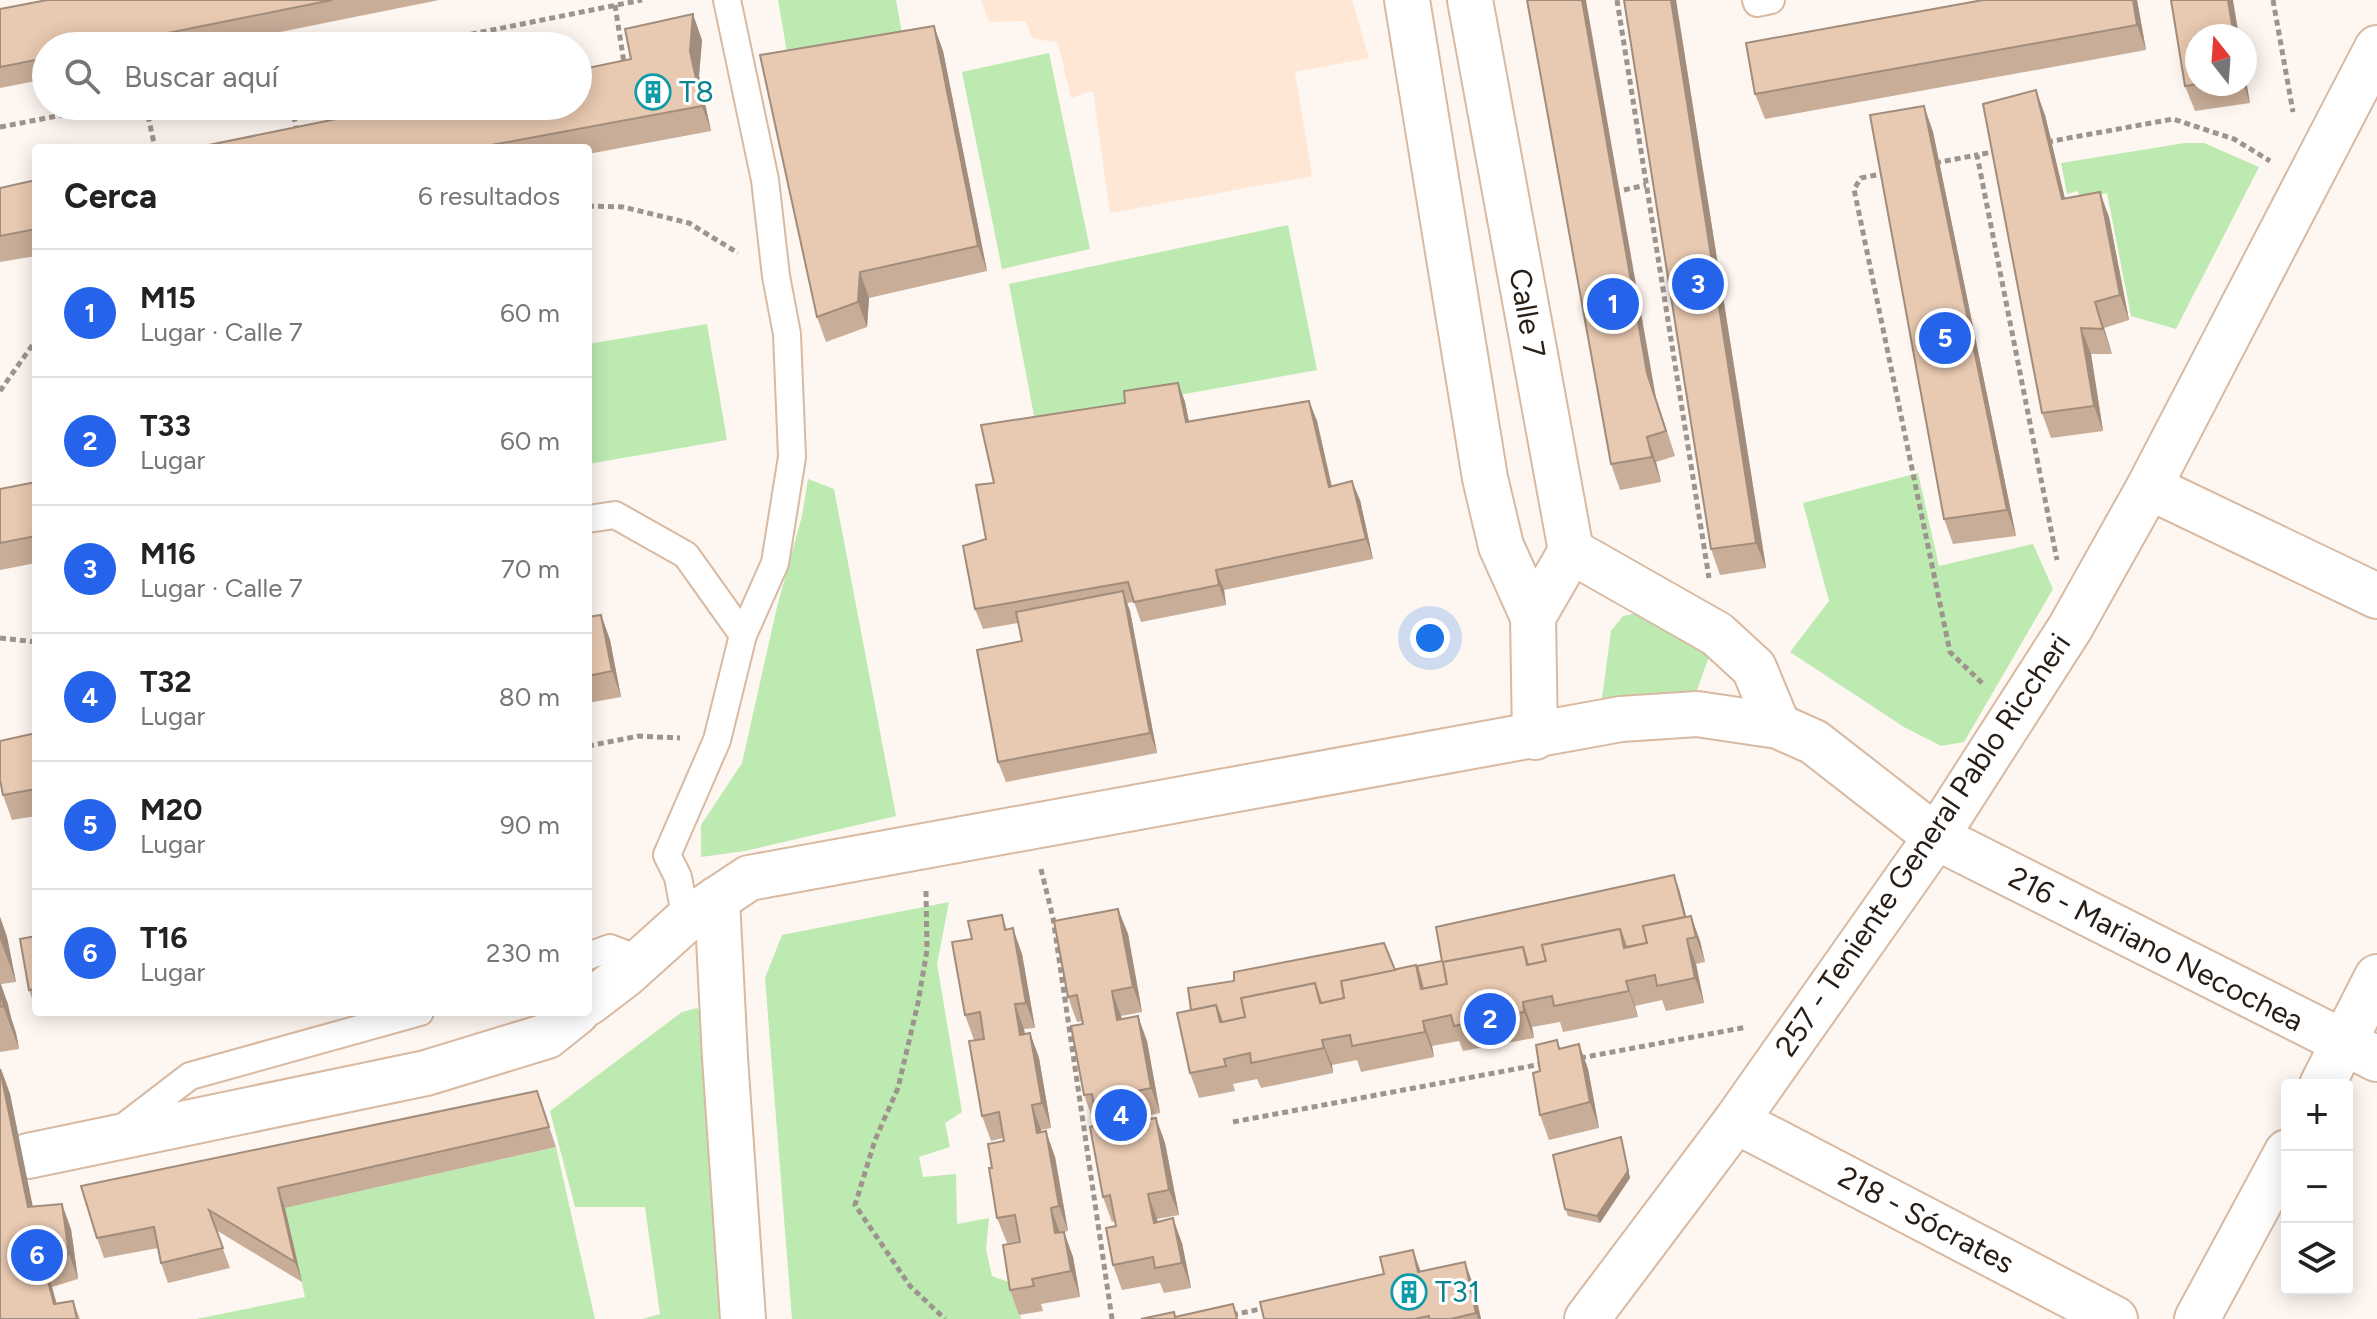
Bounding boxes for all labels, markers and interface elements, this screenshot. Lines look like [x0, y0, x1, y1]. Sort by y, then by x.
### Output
north arrow [2185, 24, 2257, 96]
search box [32, 32, 592, 120]
icon: search [60, 54, 104, 98]
text: Buscar aquí [124, 58, 278, 95]
building icon: T8 [634, 73, 672, 111]
place label: T8 [679, 73, 714, 110]
text: Cerca [64, 176, 157, 217]
text: 6 resultados [418, 180, 560, 212]
pin: 3 [1672, 254, 1724, 314]
street label: Calle 7 [1501, 265, 1554, 360]
pin: 1 [1587, 274, 1639, 334]
text: M15 [140, 279, 196, 316]
text: 1 [85, 297, 95, 329]
text: 60 m [500, 297, 560, 329]
pin: 5 [1919, 308, 1971, 368]
text: Lugar · Calle 7 [140, 316, 303, 348]
text: T33 [140, 407, 191, 444]
text: 2 [82, 425, 98, 457]
text: 60 m [500, 425, 560, 457]
text: Lugar [140, 444, 205, 476]
text: M16 [140, 535, 196, 572]
text: 3 [83, 553, 97, 585]
text: 70 m [501, 553, 560, 585]
text: Lugar · Calle 7 [140, 572, 303, 604]
your location [1410, 618, 1450, 658]
street label: 257 - Teniente General Pablo Riccheri [1767, 626, 2078, 1063]
text: T32 [140, 663, 192, 700]
text: 4 [82, 681, 98, 713]
text: 80 m [499, 681, 560, 713]
text: Lugar [140, 700, 205, 732]
text: M20 [140, 791, 203, 828]
text: 5 [82, 809, 98, 841]
text: 90 m [500, 809, 560, 841]
text: Lugar [140, 828, 205, 860]
street label: 216 - Mariano Necochea [2003, 858, 2310, 1039]
text: T16 [140, 919, 188, 956]
text: 6 [82, 937, 98, 969]
text: 230 m [486, 937, 560, 969]
text: Lugar [140, 956, 205, 988]
pin: 2 [1464, 989, 1516, 1049]
map controls [2281, 1079, 2353, 1295]
button: + [2281, 1079, 2353, 1151]
pin: 4 [1095, 1085, 1147, 1145]
button: − [2281, 1151, 2353, 1223]
street label: 218 - Sócrates [1832, 1158, 2021, 1281]
button: layers [2281, 1223, 2353, 1295]
pin: 6 [11, 1225, 63, 1285]
building icon: T31 [1390, 1273, 1428, 1311]
place label: T31 [1435, 1273, 1480, 1310]

